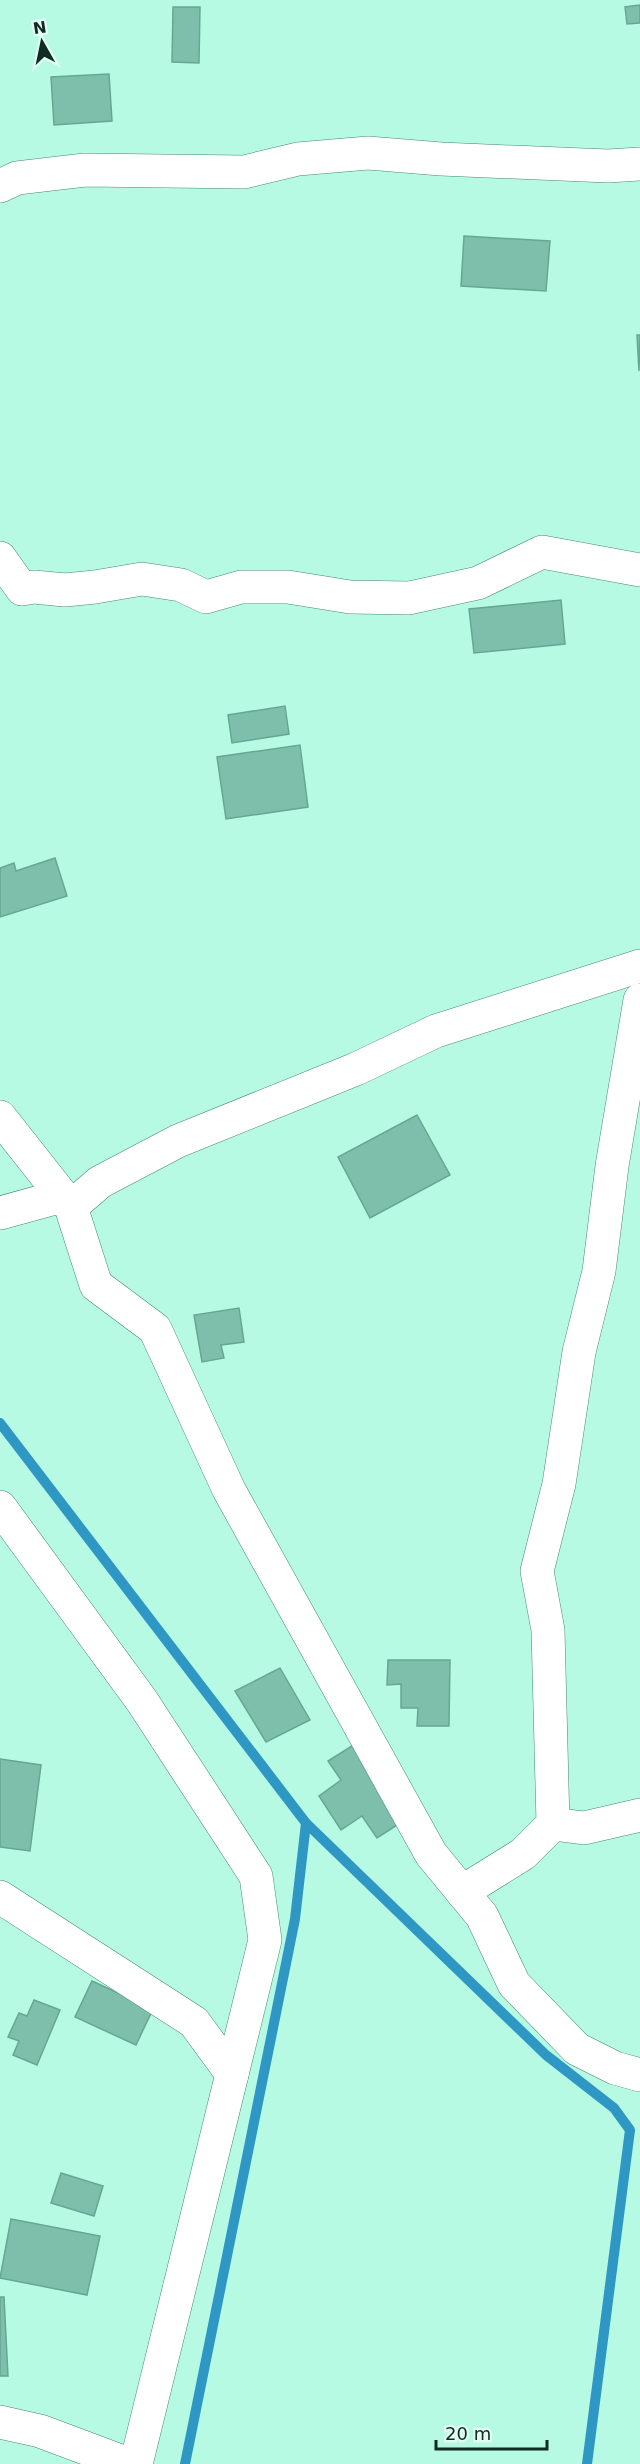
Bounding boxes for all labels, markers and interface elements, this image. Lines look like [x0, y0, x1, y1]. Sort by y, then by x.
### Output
north arrow [12, 12, 72, 72]
text: N [32, 17, 48, 38]
scale bar [436, 2413, 547, 2451]
text: 20 m [445, 2423, 491, 2444]

